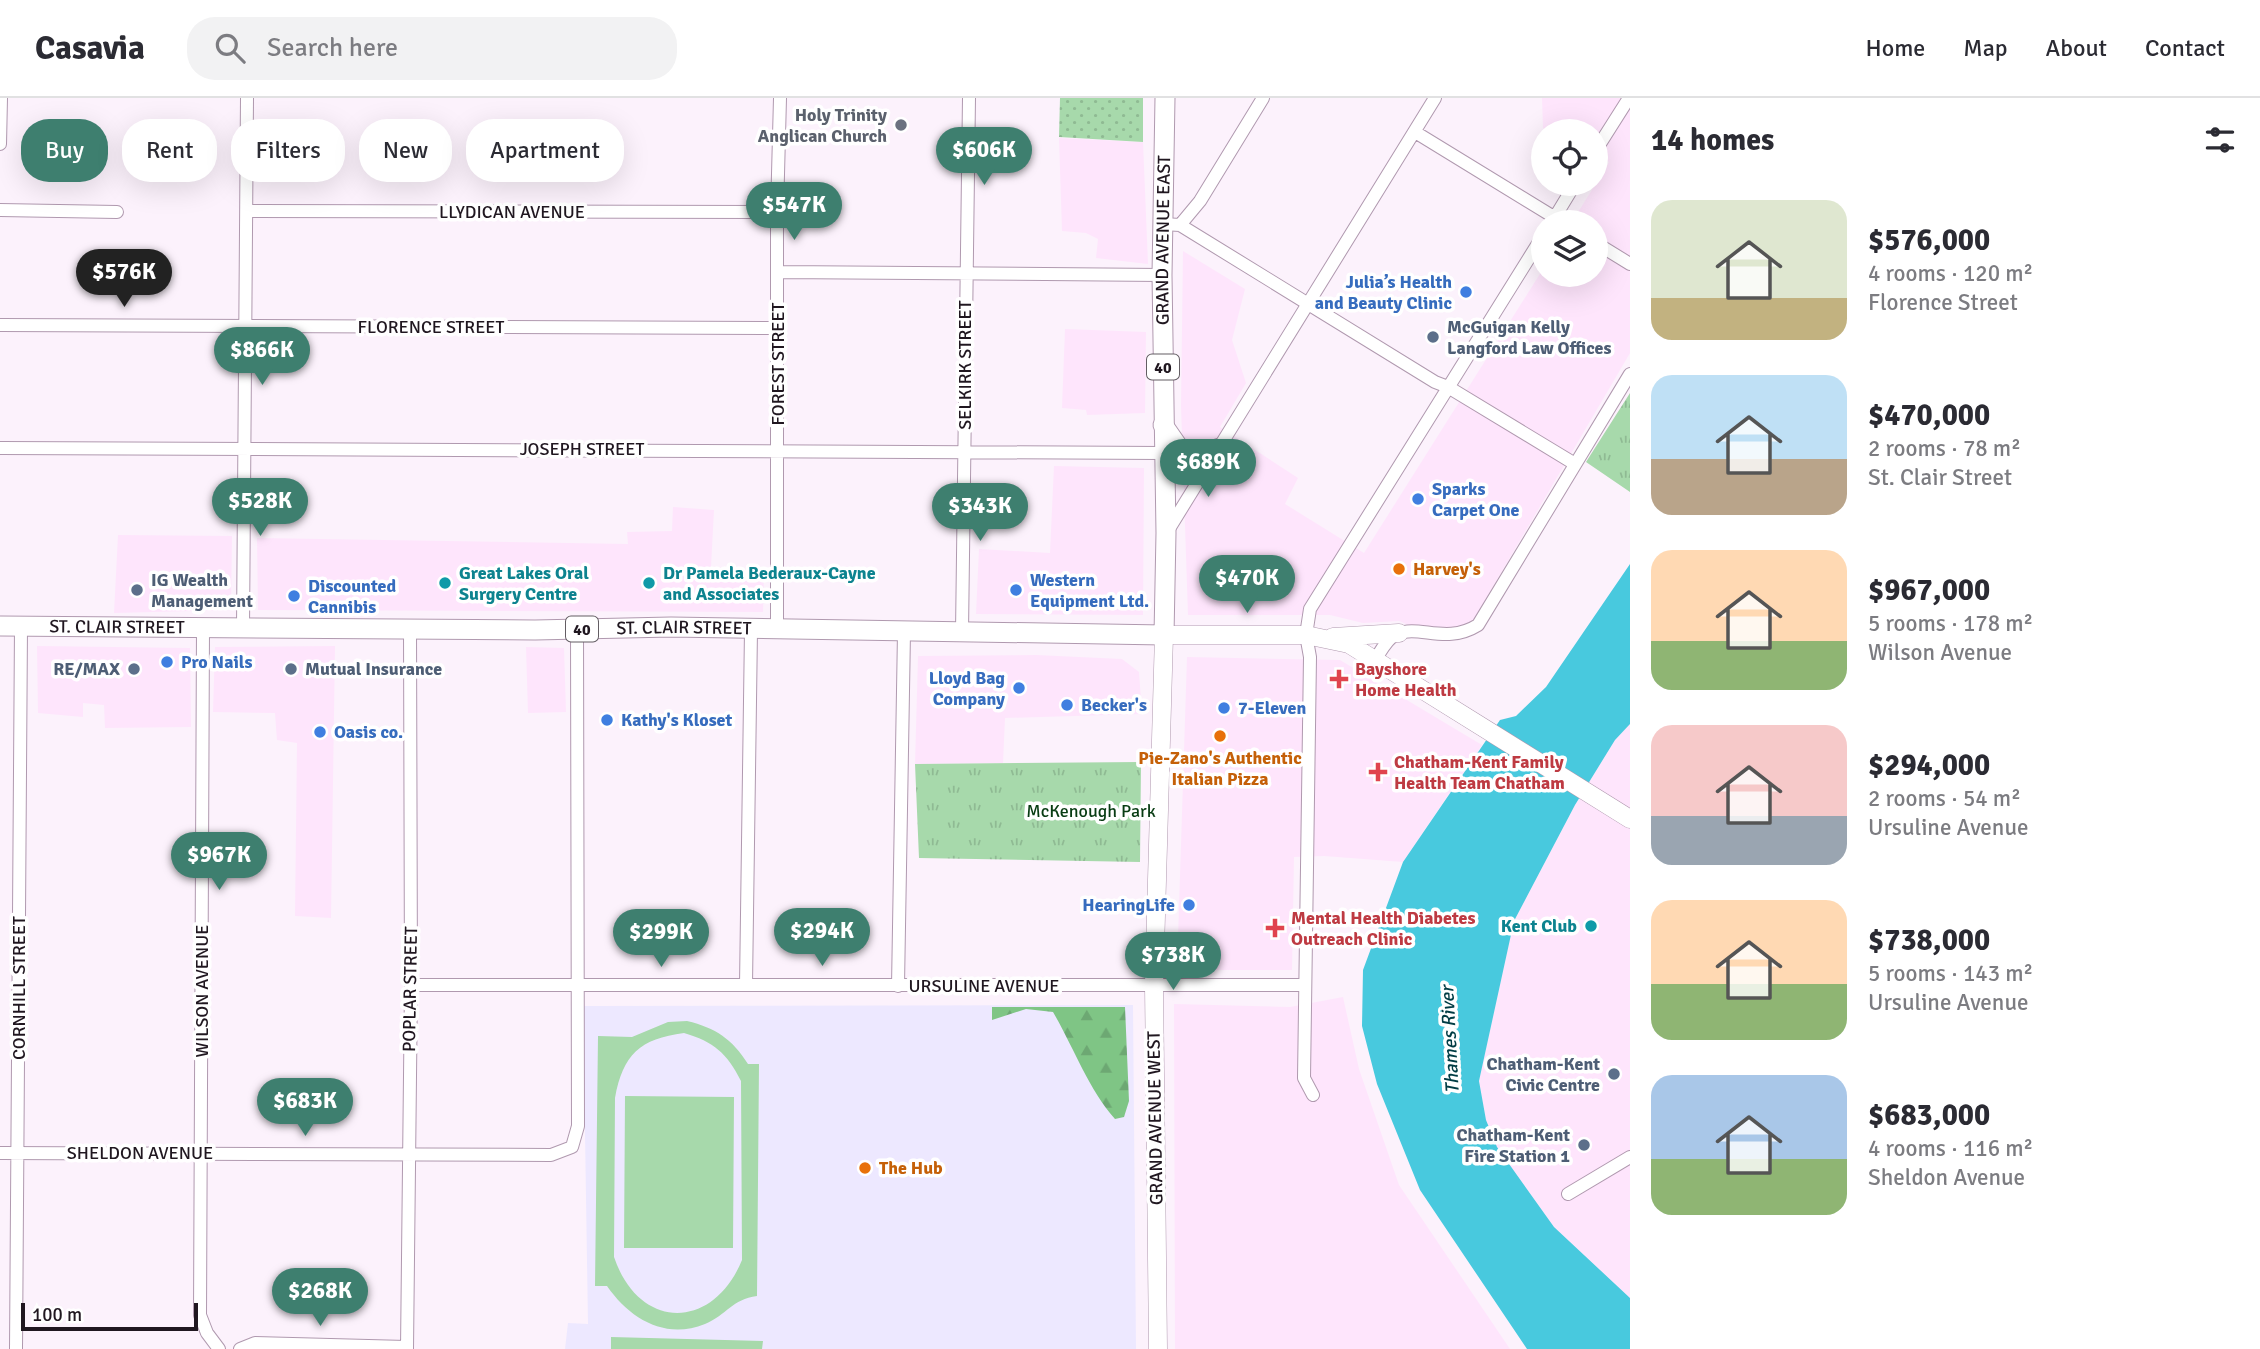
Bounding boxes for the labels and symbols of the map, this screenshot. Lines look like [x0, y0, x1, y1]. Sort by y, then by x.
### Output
place label: Holy Trinity Anglican Church [758, 104, 887, 147]
marker: Holy Trinity Anglican Church [893, 117, 909, 133]
pin: $606K [935, 127, 1033, 187]
street label: GRAND AVENUE EAST [1151, 155, 1175, 325]
pin: $547K [745, 183, 843, 242]
street label: LLYDICAN AVENUE [439, 201, 585, 223]
pin: $576K [75, 250, 173, 309]
place label: Julia’s Health and Beauty Clinic [1315, 271, 1452, 314]
marker: Julia’s Health and Beauty Clinic [1458, 284, 1474, 300]
street label: SELKIRK STREET [954, 300, 976, 430]
street label: FOREST STREET [767, 302, 789, 425]
street label: FLORENCE STREET [358, 316, 505, 338]
place label: McGuigan Kelly Langford Law Offices [1447, 316, 1612, 359]
pin: $866K [213, 328, 311, 387]
marker: McGuigan Kelly Langford Law Offices [1425, 329, 1441, 345]
road number: 40 [1147, 354, 1179, 380]
street label: JOSEPH STREET [520, 438, 644, 460]
pin: $689K [1159, 440, 1257, 499]
pin: $528K [211, 478, 309, 538]
place label: Sparks Carpet One [1432, 478, 1519, 521]
pin: $343K [931, 484, 1029, 543]
marker: Sparks Carpet One [1410, 491, 1426, 507]
pin: $470K [1198, 556, 1296, 615]
place label: Harvey's [1413, 558, 1481, 580]
marker: Harvey's [1391, 561, 1407, 577]
place label: Great Lakes Oral Surgery Centre [459, 562, 589, 605]
place label: Dr Pamela Bederaux-Cayne and Associates [663, 562, 876, 605]
place label: IG Wealth Management [151, 569, 253, 612]
place label: Western Equipment Ltd. [1030, 569, 1149, 612]
place label: Discounted Cannibis [308, 575, 396, 618]
marker: Great Lakes Oral Surgery Centre [437, 575, 453, 591]
marker: Dr Pamela Bederaux-Cayne and Associates [641, 575, 657, 591]
marker: IG Wealth Management [129, 582, 145, 598]
marker: Western Equipment Ltd. [1008, 582, 1024, 598]
marker: Discounted Cannibis [286, 588, 302, 604]
street label: ST. CLAIR STREET [49, 615, 185, 638]
road number: 40 [566, 616, 598, 642]
street label: ST. CLAIR STREET [616, 616, 752, 639]
place label: Pro Nails [181, 651, 252, 673]
marker: Pro Nails [159, 654, 175, 670]
place label: RE/MAX [53, 658, 120, 680]
place label: Mutual Insurance [305, 658, 442, 680]
place label: Bayshore Home Health [1355, 658, 1457, 701]
marker: RE/MAX [126, 661, 142, 677]
marker: Mutual Insurance [283, 661, 299, 677]
place label: Lloyd Bag Company [929, 667, 1005, 710]
marker: Bayshore Home Health [1329, 669, 1349, 689]
marker: Lloyd Bag Company [1011, 680, 1027, 696]
place label: Becker's [1081, 694, 1147, 716]
marker: Becker's [1059, 697, 1075, 713]
place label: 7-Eleven [1238, 697, 1306, 719]
marker: 7-Eleven [1216, 700, 1232, 716]
place label: Kathy's Kloset [621, 709, 733, 731]
marker: Kathy's Kloset [599, 712, 615, 728]
place label: Oasis co. [334, 721, 403, 743]
marker: Oasis co. [312, 724, 328, 740]
marker: Pie-Zano's Authentic Italian Pizza [1212, 728, 1228, 744]
place label: Pie-Zano's Authentic Italian Pizza [1138, 747, 1302, 790]
place label: Chatham-Kent Family Health Team Chatham [1394, 751, 1565, 794]
marker: Chatham-Kent Family Health Team Chatham [1368, 762, 1388, 782]
park label: McKenough Park [1026, 800, 1156, 822]
pin: $967K [170, 832, 268, 892]
place label: HearingLife [1082, 894, 1175, 916]
marker: HearingLife [1181, 897, 1197, 913]
place label: Mental Health Diabetes Outreach Clinic [1291, 907, 1475, 950]
pin: $294K [773, 908, 871, 968]
pin: $299K [612, 910, 710, 969]
place label: Kent Club [1501, 915, 1577, 937]
street label: CORNHILL STREET [8, 916, 30, 1060]
marker: Mental Health Diabetes Outreach Clinic [1265, 918, 1285, 938]
marker: Kent Club [1583, 918, 1599, 934]
street label: WILSON AVENUE [191, 925, 213, 1057]
street label: POPLAR STREET [398, 926, 422, 1052]
pin: $738K [1124, 932, 1222, 992]
street label: URSULINE AVENUE [909, 975, 1059, 997]
water label: Thames River [1435, 983, 1465, 1094]
street label: GRAND AVENUE WEST [1142, 1031, 1168, 1205]
place label: Chatham-Kent Civic Centre [1487, 1053, 1600, 1096]
marker: Chatham-Kent Civic Centre [1606, 1066, 1622, 1082]
pin: $683K [256, 1079, 354, 1138]
place label: Chatham-Kent Fire Station 1 [1457, 1124, 1570, 1167]
marker: Chatham-Kent Fire Station 1 [1576, 1137, 1592, 1153]
street label: SHELDON AVENUE [67, 1142, 213, 1164]
place label: The Hub [879, 1157, 943, 1179]
marker: The Hub [857, 1160, 873, 1176]
pin: $268K [271, 1268, 369, 1328]
scale bar [21, 1300, 198, 1332]

